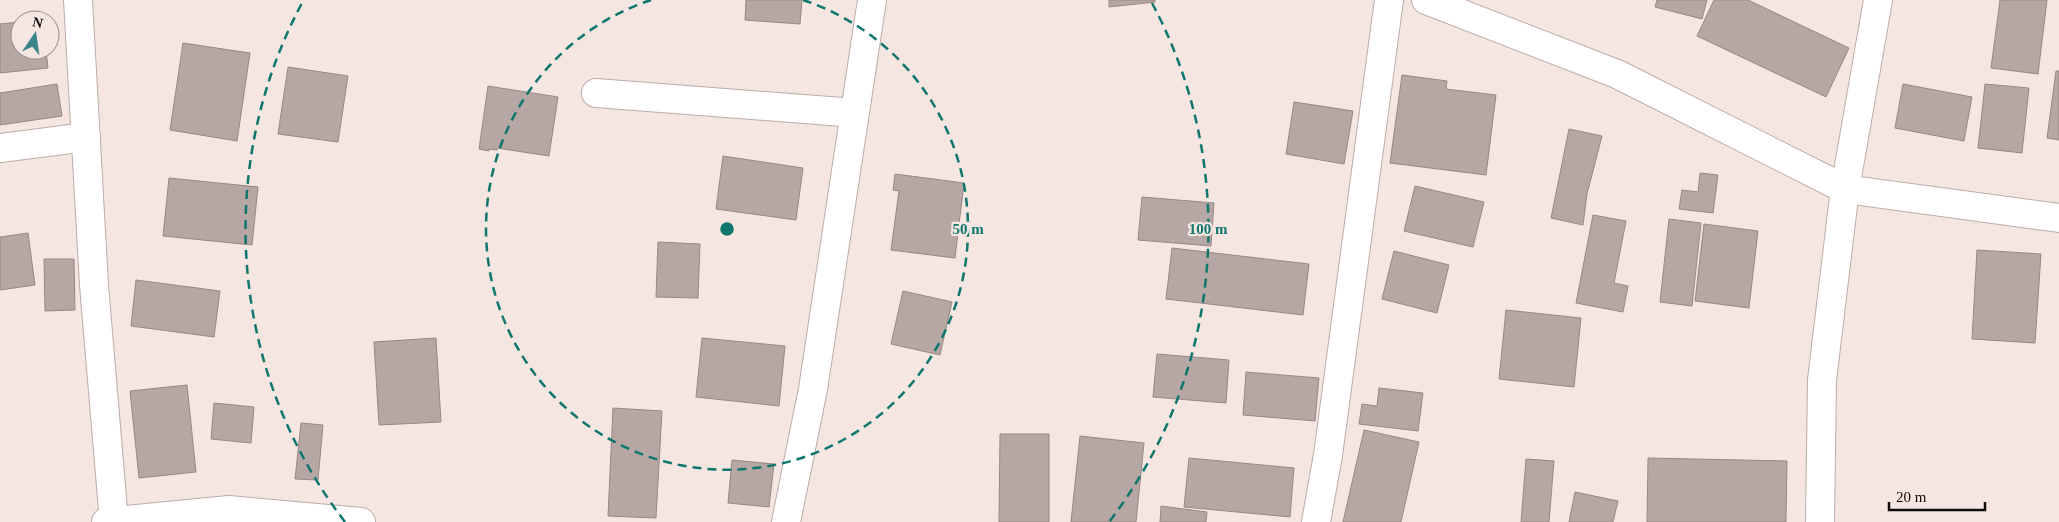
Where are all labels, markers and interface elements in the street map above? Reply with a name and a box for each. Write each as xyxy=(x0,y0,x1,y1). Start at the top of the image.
north arrow xyxy=(10,10,60,60)
text: N xyxy=(31,14,44,31)
centre of rings xyxy=(718,220,736,238)
text: 50 m xyxy=(952,221,984,237)
text: 100 m xyxy=(1189,221,1228,237)
scale bar xyxy=(1889,480,1985,512)
text: 20 m xyxy=(1896,489,1927,505)

